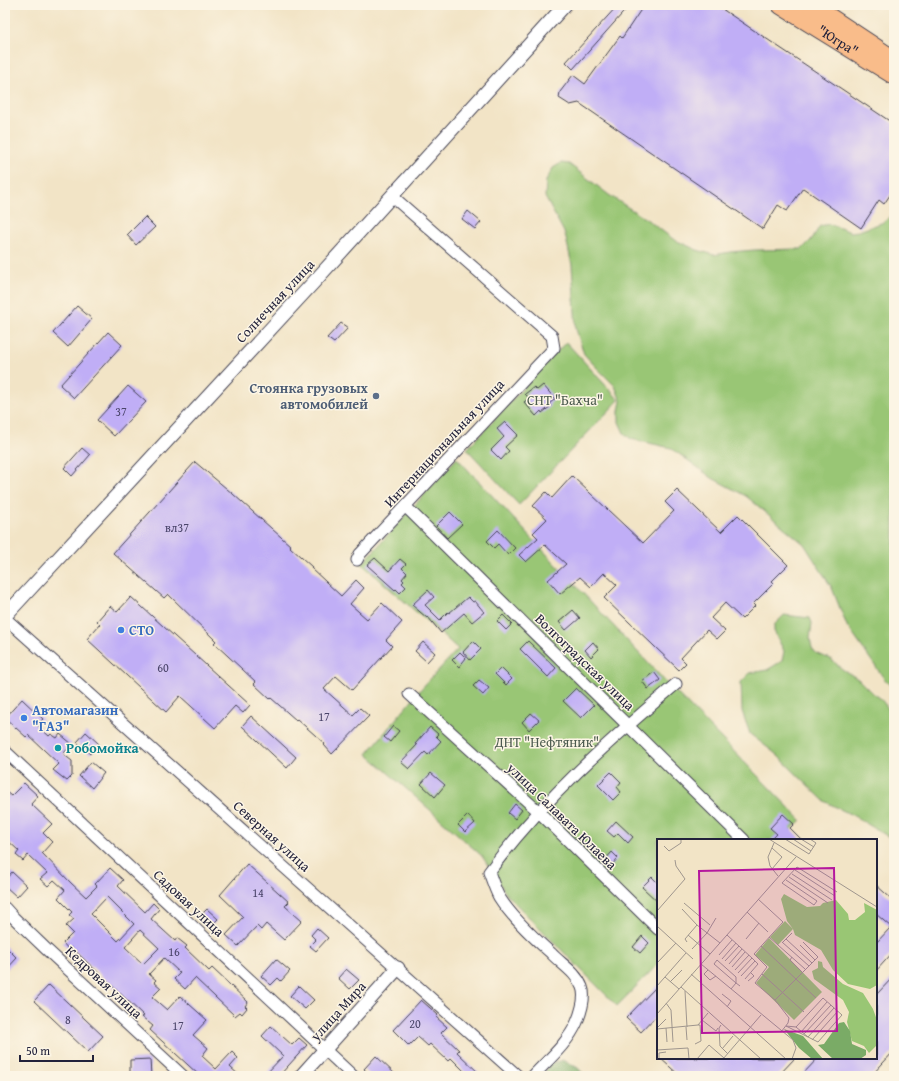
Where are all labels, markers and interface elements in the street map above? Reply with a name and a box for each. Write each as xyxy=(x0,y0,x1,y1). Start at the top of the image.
street label: "Югра" xyxy=(814,20,862,60)
street label: Солнечная улица xyxy=(231,255,319,347)
street label: Интернациональная улица xyxy=(379,374,509,511)
place label: Стоянка грузовых автомобилей xyxy=(249,378,369,414)
park label: СНТ "Бахча" xyxy=(527,390,603,410)
marker: Стоянка грузовых автомобилей xyxy=(371,391,381,401)
house number: 37 xyxy=(115,403,127,420)
house number: вл37 xyxy=(165,519,189,536)
street label: Волгоградская улица xyxy=(531,609,640,715)
place label: СТО xyxy=(129,620,154,640)
marker: СТО xyxy=(116,625,126,635)
house number: 60 xyxy=(157,659,169,676)
place label: Автомагазин "ГАЗ" xyxy=(32,700,119,736)
house number: 17 xyxy=(318,708,330,725)
marker: Автомагазин "ГАЗ" xyxy=(19,713,29,723)
park label: ДНТ "Нефтяник" xyxy=(494,732,599,752)
place label: Робомойка xyxy=(66,738,140,758)
marker: Робомойка xyxy=(53,743,63,753)
street label: улица Салавата Юлаева xyxy=(502,757,622,874)
street label: Северная улица xyxy=(229,796,315,876)
inset map xyxy=(657,839,877,1059)
street label: Садовая улица xyxy=(149,865,229,941)
house number: 14 xyxy=(252,884,264,901)
street label: Кедровая улица xyxy=(61,941,147,1023)
house number: 16 xyxy=(168,943,180,960)
street label: улица Мира xyxy=(305,976,371,1046)
house number: 8 xyxy=(65,1011,71,1028)
house number: 20 xyxy=(409,1015,421,1032)
house number: 17 xyxy=(172,1017,184,1034)
scale bar xyxy=(20,1037,93,1063)
text: 50 m xyxy=(26,1042,50,1059)

